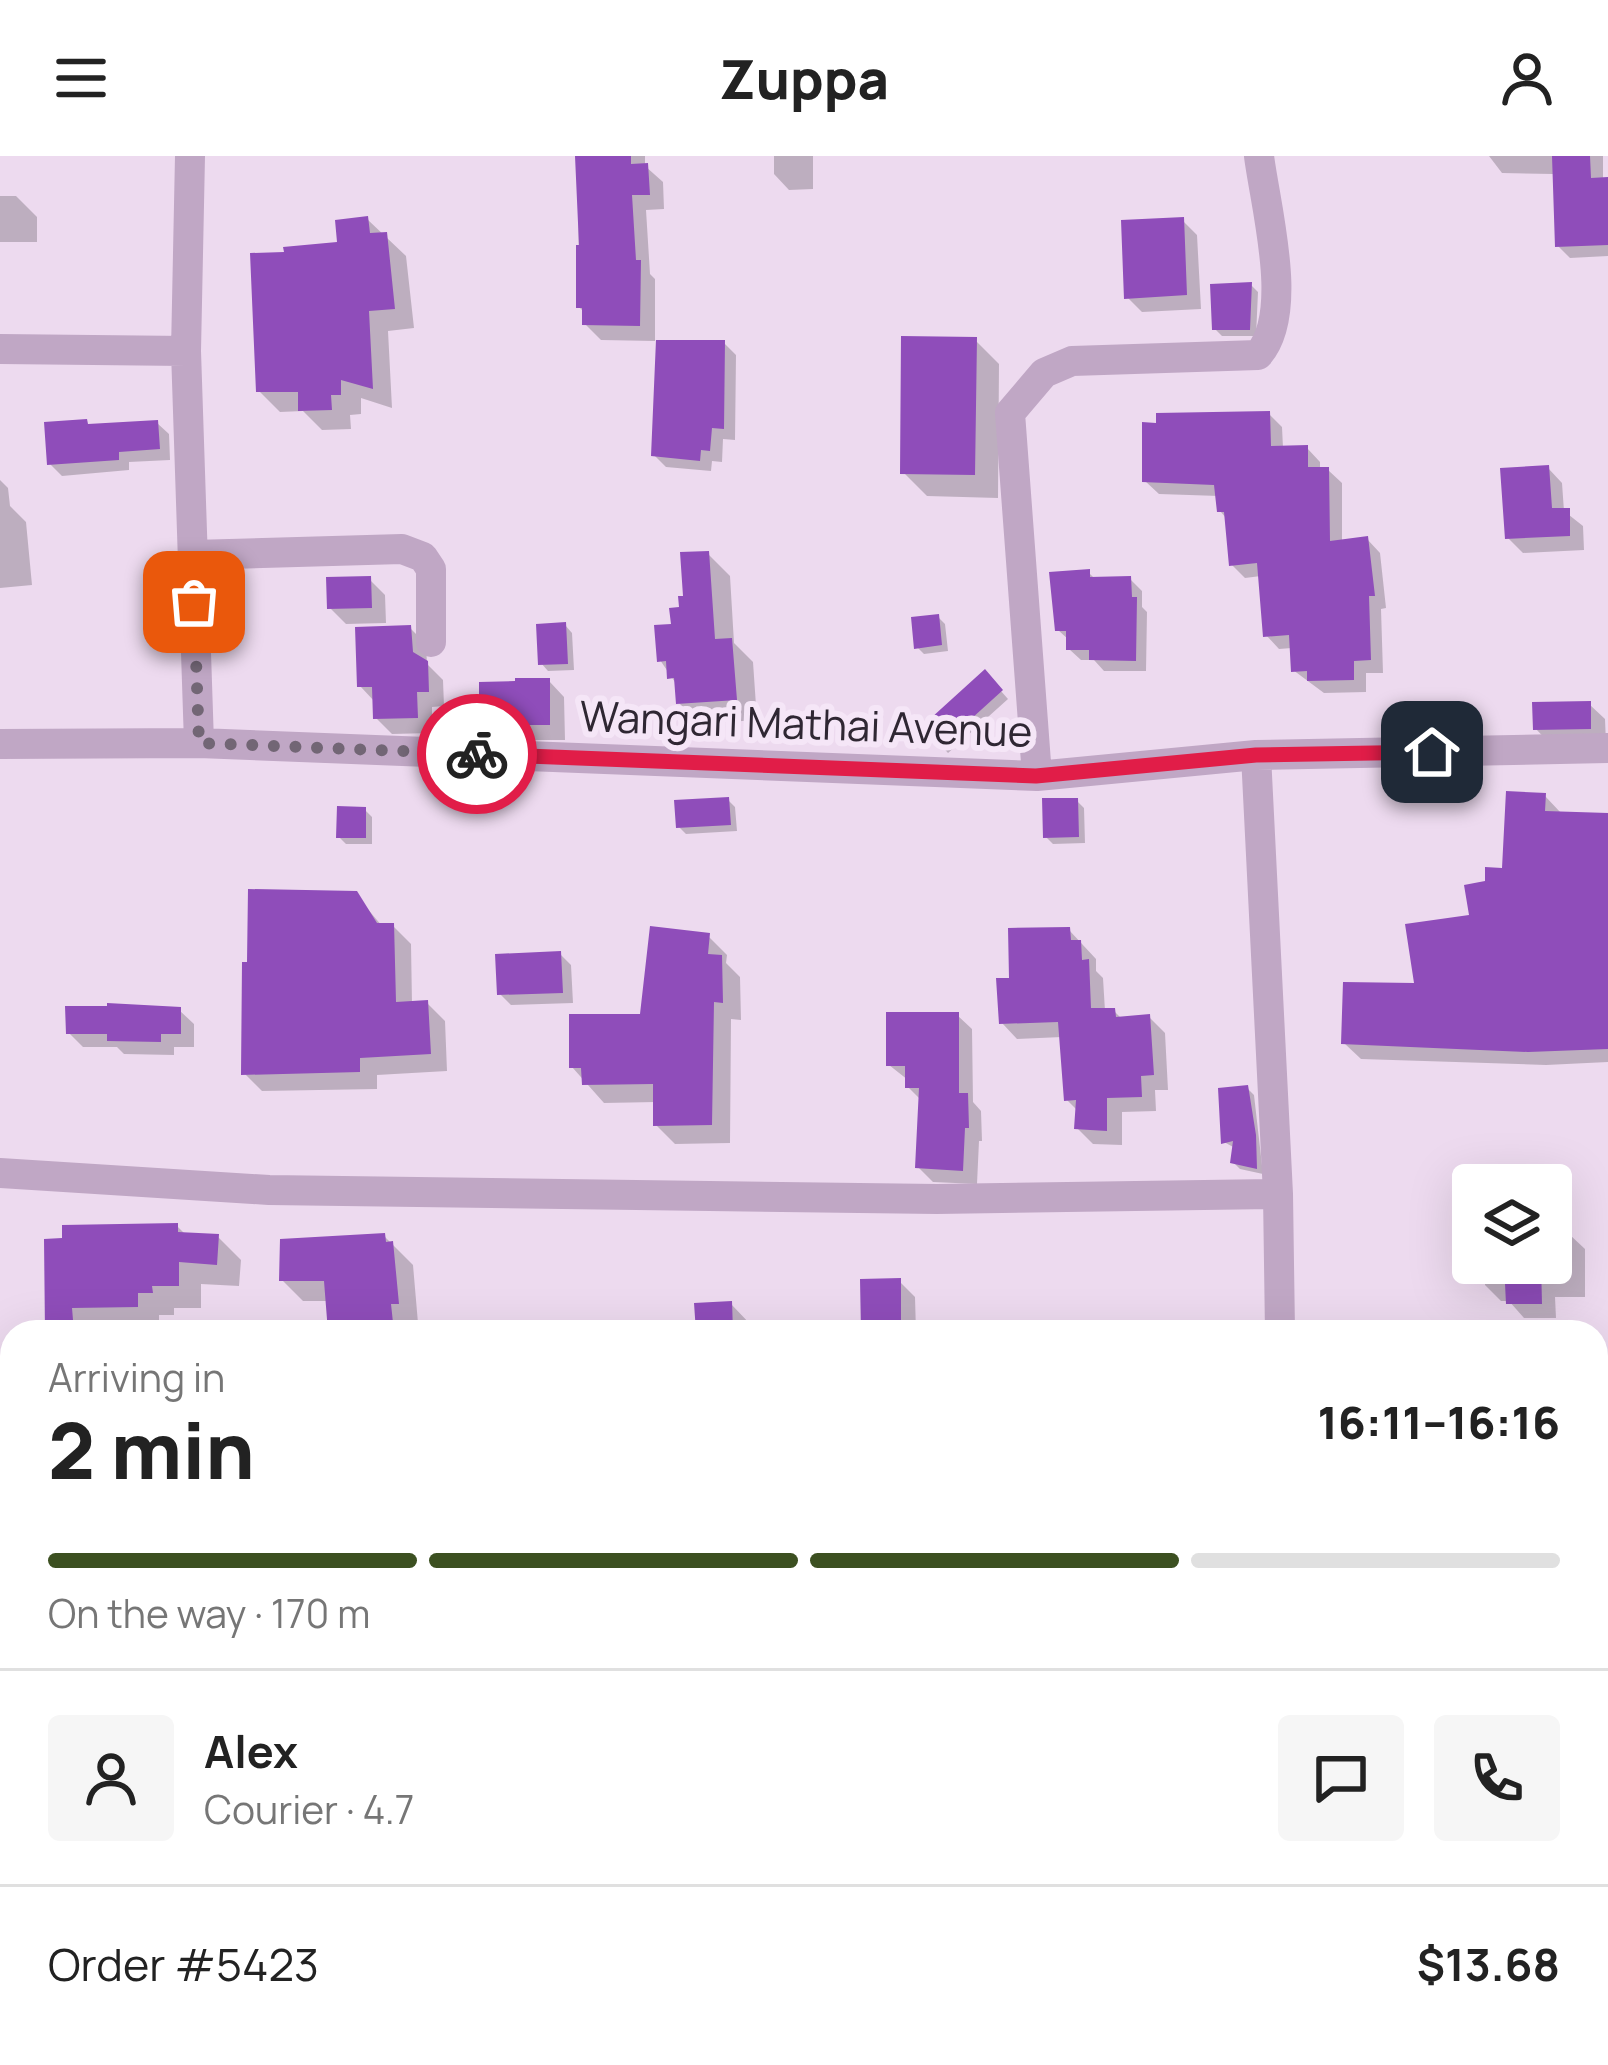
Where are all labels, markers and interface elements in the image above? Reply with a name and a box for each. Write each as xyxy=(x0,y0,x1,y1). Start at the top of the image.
text: Zuppa xyxy=(719,41,889,115)
icon: menu xyxy=(48,45,114,111)
icon: person xyxy=(1494,45,1560,111)
pin xyxy=(143,551,245,653)
icon: bag xyxy=(161,569,227,635)
street label: Wangari Mathai Avenue xyxy=(579,686,1033,760)
courier xyxy=(417,694,537,814)
pin xyxy=(1381,701,1483,803)
icon: home xyxy=(1399,719,1465,785)
icon: bike xyxy=(444,721,510,787)
map controls xyxy=(1452,1164,1572,1284)
button: layers xyxy=(1452,1164,1572,1284)
text: Arriving in xyxy=(48,1350,225,1404)
text: 16:11–16:16 xyxy=(1317,1391,1560,1453)
text: 2 min xyxy=(48,1396,255,1502)
text: On the way · 170 m xyxy=(48,1586,370,1640)
button: person xyxy=(48,1715,174,1841)
button: chat xyxy=(1278,1715,1404,1841)
button: phone xyxy=(1434,1715,1560,1841)
text: Alex xyxy=(204,1720,298,1782)
text: Courier · 4.7 xyxy=(204,1782,414,1836)
text: Order #5423 xyxy=(48,1933,319,1995)
text: $13.68 xyxy=(1417,1933,1560,1995)

